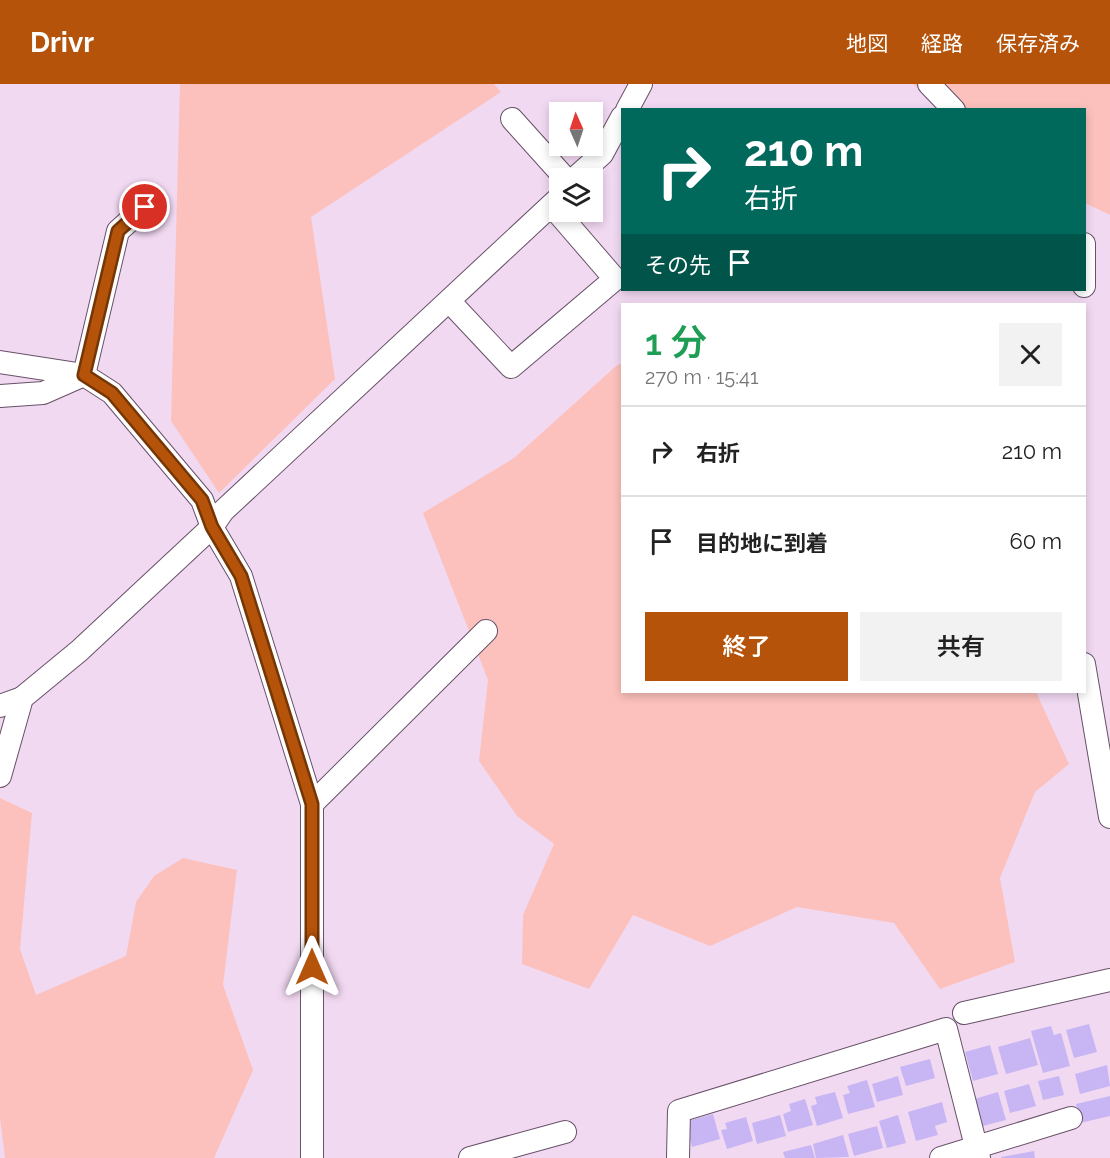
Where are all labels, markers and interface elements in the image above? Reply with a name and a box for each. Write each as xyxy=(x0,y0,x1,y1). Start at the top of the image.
text: Drivr xyxy=(30,26,94,59)
text: 地図 xyxy=(846,31,888,56)
text: 経路 xyxy=(921,31,963,56)
text: 保存済み xyxy=(996,31,1080,56)
north arrow xyxy=(549,102,603,156)
map controls xyxy=(549,102,603,222)
text: 210 m xyxy=(744,127,863,176)
icon: right xyxy=(645,132,723,210)
button: layers xyxy=(549,168,603,222)
pin xyxy=(119,181,170,232)
text: 右折 xyxy=(744,183,798,214)
icon: arrive xyxy=(128,190,161,223)
icon: arrive xyxy=(723,246,756,279)
text: その先 xyxy=(645,252,711,278)
text: 1 分 xyxy=(645,321,707,363)
button: close xyxy=(999,323,1062,386)
text: 270 m · 15:41 xyxy=(645,365,758,389)
icon: right xyxy=(645,435,678,468)
text: 210 m xyxy=(1002,438,1062,464)
text: 右折 xyxy=(696,440,740,466)
icon: arrive xyxy=(645,525,678,558)
text: 60 m xyxy=(1009,528,1062,554)
text: 目的地に到着 xyxy=(696,530,828,556)
button: 終了 xyxy=(645,612,848,681)
button: 共有 xyxy=(860,612,1062,681)
position arrow xyxy=(280,935,344,999)

